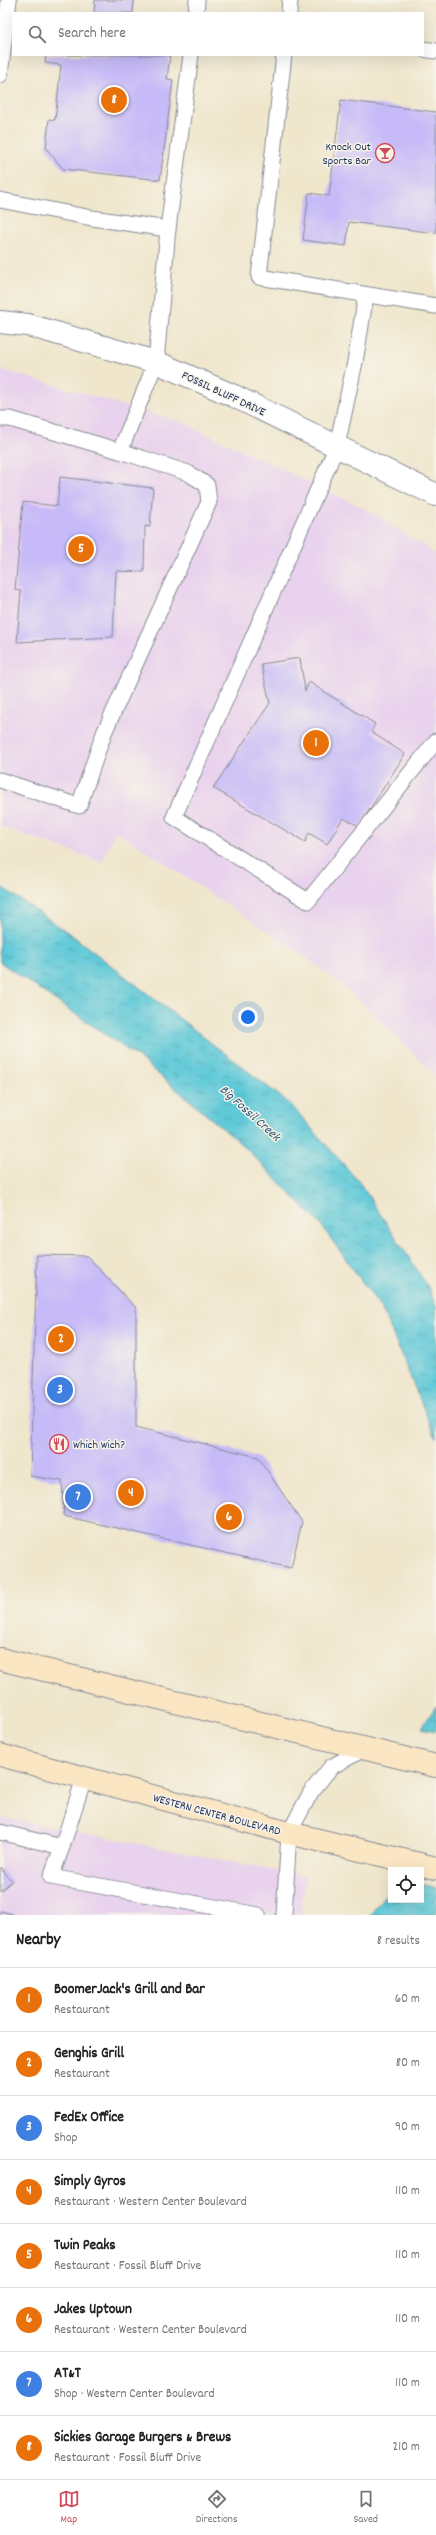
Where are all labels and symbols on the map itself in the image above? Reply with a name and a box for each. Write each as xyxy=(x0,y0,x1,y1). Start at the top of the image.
pin: 8 xyxy=(101,85,127,115)
place label: Knock Out Sports Bar xyxy=(322,139,372,170)
bar icon: Knock Out Sports Bar xyxy=(374,142,396,164)
street label: FOSSIL BLUFF DRIVE xyxy=(179,367,269,422)
pin: 5 xyxy=(68,534,94,564)
pin: 1 xyxy=(303,728,329,758)
your location xyxy=(238,1007,258,1027)
water label: Big Fossil Creek xyxy=(215,1081,285,1148)
pin: 2 xyxy=(48,1324,74,1354)
pin: 3 xyxy=(47,1375,73,1405)
restaurant icon: Which Wich? xyxy=(48,1433,70,1455)
place label: Which Wich? xyxy=(73,1437,125,1454)
pin: 4 xyxy=(118,1478,144,1508)
pin: 7 xyxy=(65,1482,91,1512)
pin: 6 xyxy=(216,1502,242,1532)
street label: WESTERN CENTER BOULEVARD xyxy=(151,1790,282,1841)

